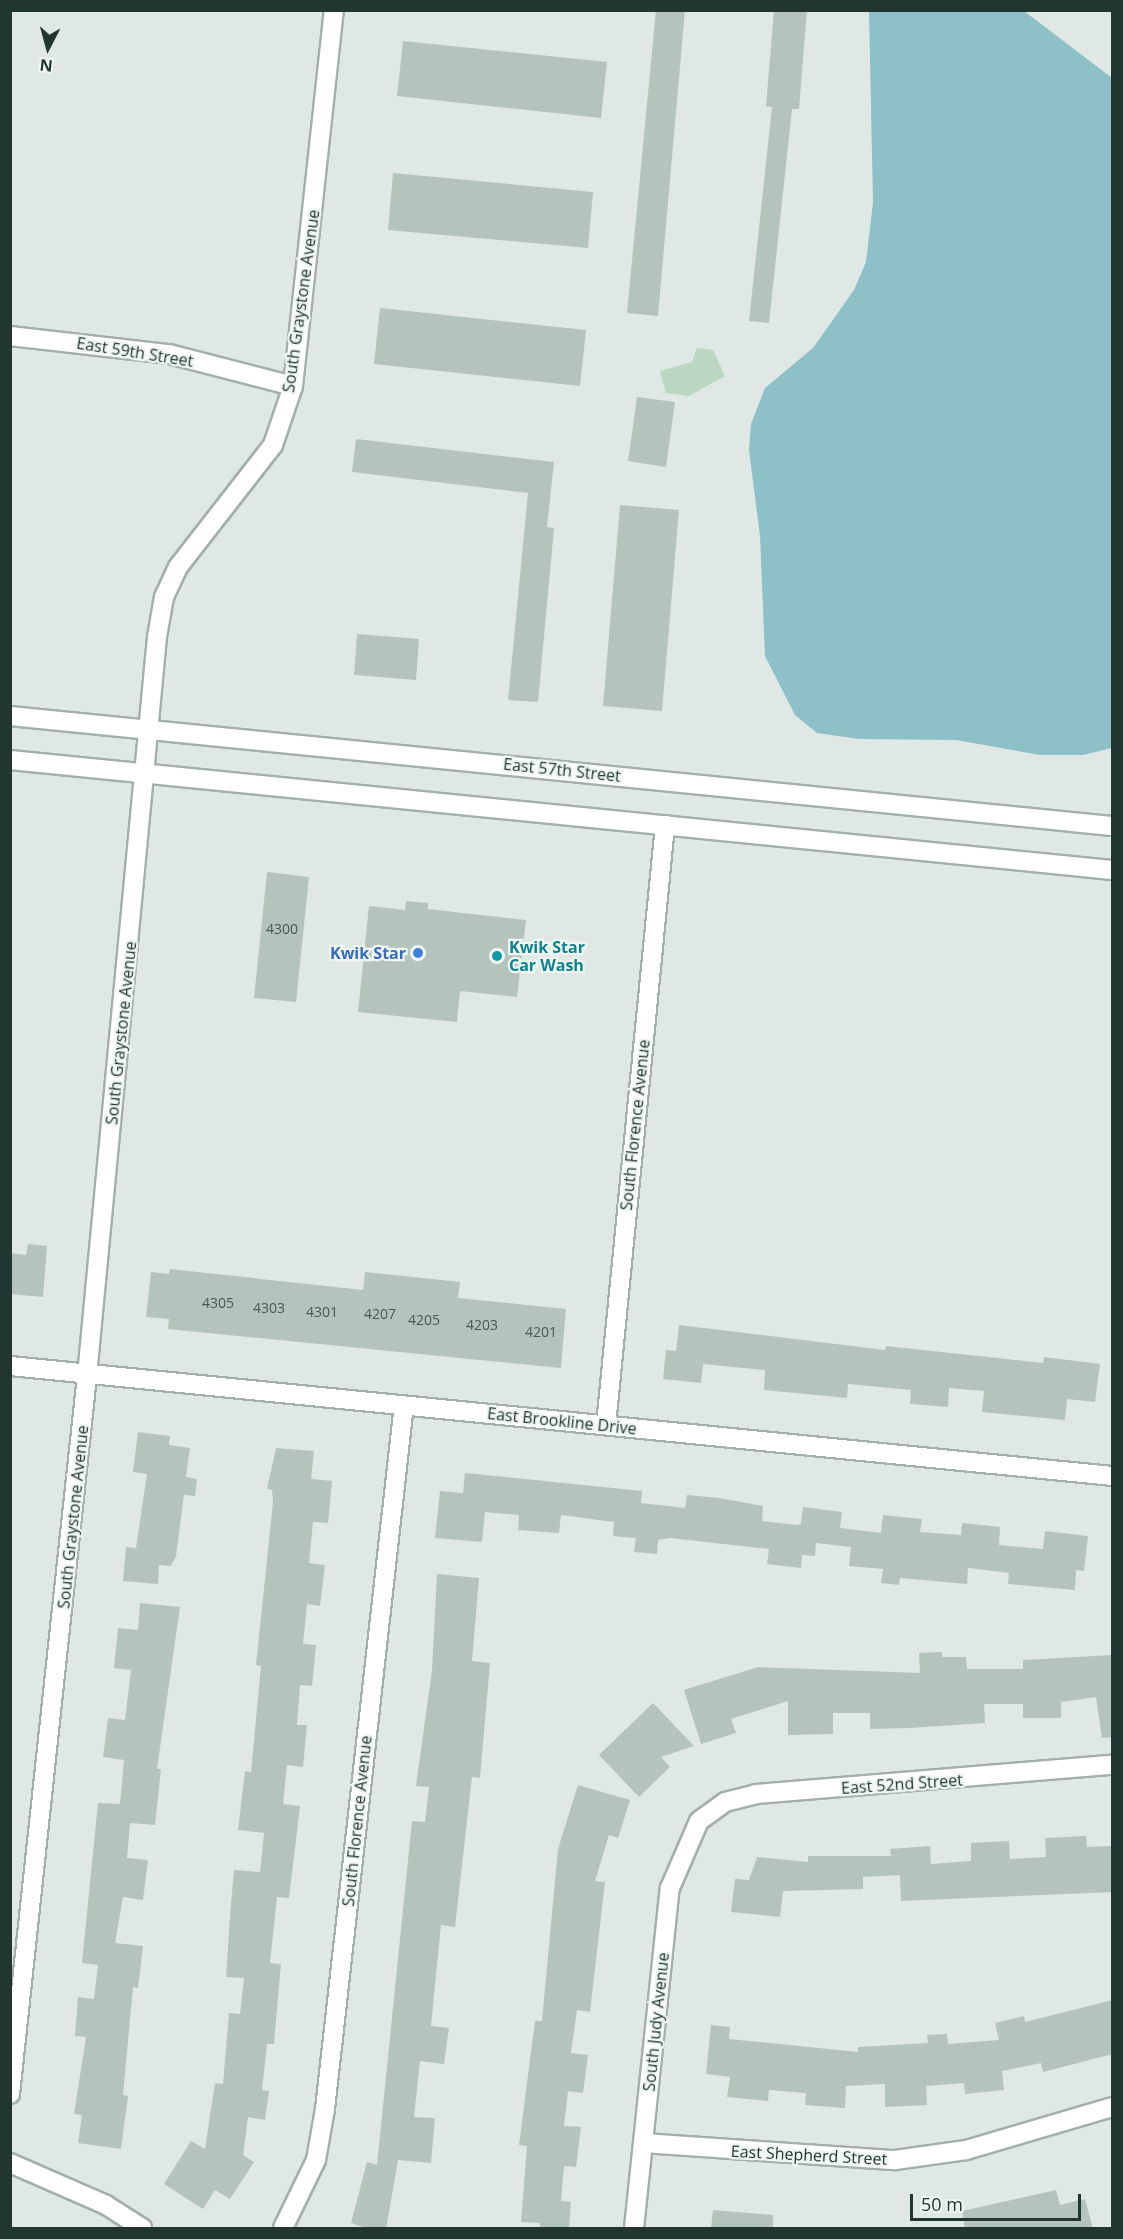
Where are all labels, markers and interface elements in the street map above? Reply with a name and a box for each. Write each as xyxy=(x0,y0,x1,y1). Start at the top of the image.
north arrow xyxy=(18,18,78,78)
text: N xyxy=(39,54,54,78)
street label: South Graystone Avenue xyxy=(279,208,323,394)
street label: East 59th Street xyxy=(75,333,195,371)
street label: East 57th Street xyxy=(502,754,622,786)
house number: 4300 xyxy=(266,921,298,937)
place label: Kwik Star Car Wash xyxy=(509,937,585,975)
street label: South Graystone Avenue xyxy=(102,940,140,1126)
place label: Kwik Star xyxy=(330,943,406,963)
marker: Kwik Star xyxy=(411,946,425,960)
marker: Kwik Star Car Wash xyxy=(490,949,504,963)
street label: South Florence Avenue xyxy=(616,1039,654,1211)
house number: 4305 xyxy=(202,1295,234,1311)
house number: 4303 xyxy=(253,1300,285,1316)
house number: 4301 xyxy=(306,1304,338,1320)
house number: 4207 xyxy=(364,1306,396,1322)
house number: 4205 xyxy=(408,1312,440,1328)
house number: 4203 xyxy=(466,1317,498,1333)
house number: 4201 xyxy=(525,1324,557,1340)
street label: East Brookline Drive xyxy=(486,1404,638,1438)
street label: South Graystone Avenue xyxy=(54,1424,92,1610)
street label: South Florence Avenue xyxy=(338,1735,376,1907)
street label: East 52nd Street xyxy=(840,1770,964,1798)
street label: South Judy Avenue xyxy=(639,1952,673,2092)
street label: East Shepherd Street xyxy=(730,2141,888,2169)
scale bar xyxy=(913,2182,1084,2220)
text: 50 m xyxy=(921,2192,963,2216)

